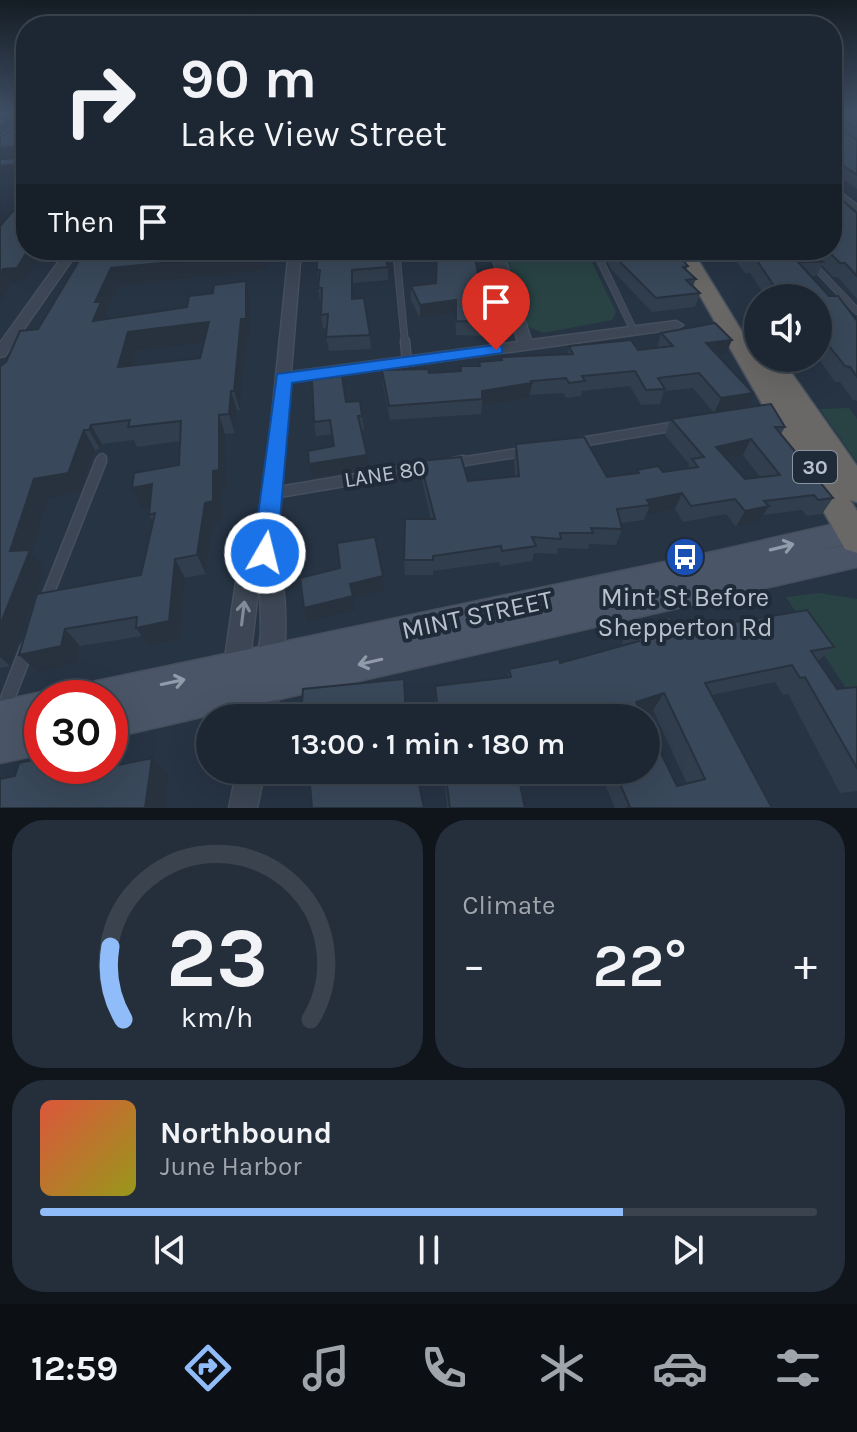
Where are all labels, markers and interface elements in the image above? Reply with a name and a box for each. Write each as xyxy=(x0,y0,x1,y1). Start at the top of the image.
text: 90 m xyxy=(180,46,317,111)
icon: right xyxy=(48,48,152,152)
text: Lake View Street xyxy=(180,113,447,155)
icon: arrive xyxy=(131,200,175,244)
text: Then xyxy=(48,204,115,240)
pin xyxy=(462,268,530,350)
icon: arrive xyxy=(474,280,518,324)
map controls xyxy=(744,284,832,372)
button: sound xyxy=(744,284,832,372)
road number: 30 xyxy=(793,451,837,483)
street label: LANE 80 xyxy=(342,455,428,493)
position arrow xyxy=(223,511,307,595)
bus stop icon: Mint St Before Shepperton Rd xyxy=(664,536,706,578)
one-way arrow xyxy=(769,538,795,553)
place label: Mint St Before Shepperton Rd xyxy=(597,582,773,643)
street label: MINT STREET xyxy=(399,584,555,646)
one-way arrow xyxy=(236,601,251,626)
one-way arrow xyxy=(358,655,383,670)
one-way arrow xyxy=(160,674,185,689)
speed limit sign: 30 xyxy=(24,680,128,784)
text: 13:00 · 1 min · 180 m xyxy=(291,726,565,762)
text: Climate xyxy=(463,890,555,921)
text: 23 xyxy=(166,910,268,1007)
text: 22° xyxy=(593,931,687,1001)
text: − xyxy=(463,940,486,991)
text: + xyxy=(794,940,817,991)
text: km/h xyxy=(181,1001,253,1034)
text: Northbound xyxy=(160,1115,332,1151)
text: June Harbor xyxy=(160,1151,302,1182)
icon: previous xyxy=(148,1228,192,1272)
icon: pause xyxy=(407,1228,451,1272)
icon: next xyxy=(666,1228,710,1272)
icon: directions xyxy=(180,1340,236,1396)
icon: music xyxy=(298,1340,354,1396)
icon: phone xyxy=(416,1340,472,1396)
icon: climate xyxy=(534,1340,590,1396)
icon: car xyxy=(652,1340,708,1396)
icon: filters xyxy=(770,1340,826,1396)
text: 12:59 xyxy=(31,1347,118,1389)

